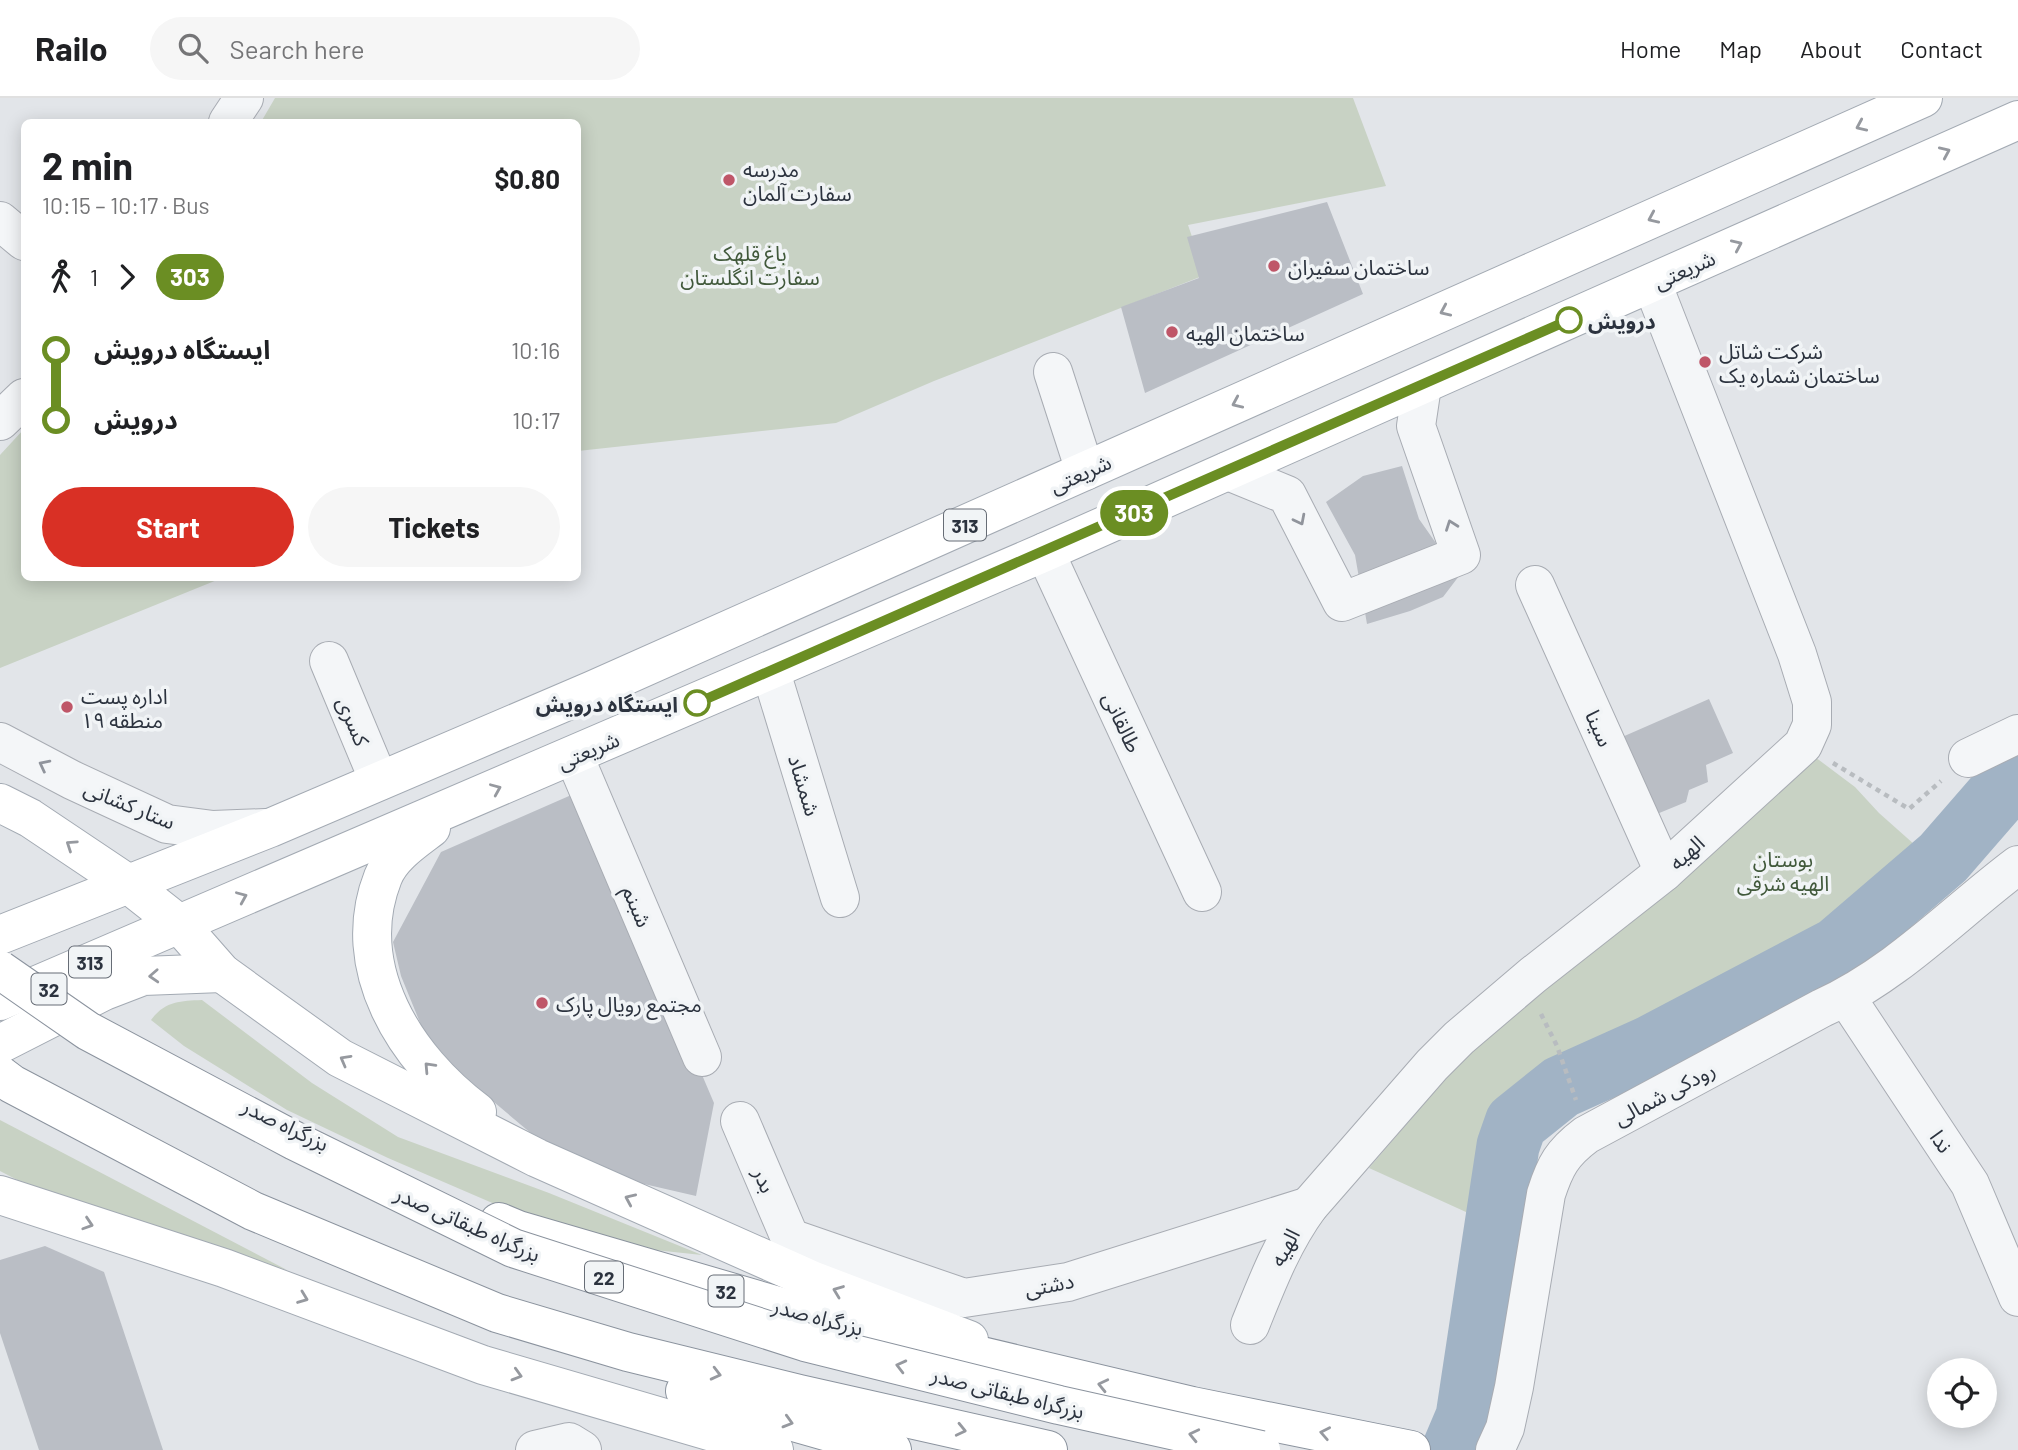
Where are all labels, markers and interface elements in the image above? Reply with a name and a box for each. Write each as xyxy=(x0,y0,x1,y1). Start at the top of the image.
search box xyxy=(150,17,640,80)
text: Railo xyxy=(35,28,108,68)
icon: search xyxy=(174,29,212,67)
text: Search here xyxy=(230,33,365,64)
text: Home xyxy=(1620,34,1681,63)
text: Map xyxy=(1719,34,1762,63)
text: About xyxy=(1800,34,1862,63)
text: Contact xyxy=(1900,34,1983,63)
one-way arrow xyxy=(1855,118,1868,132)
text: 2 min xyxy=(42,142,133,188)
one-way arrow xyxy=(1937,146,1950,160)
place label: مدرسه سفارت آلمان xyxy=(743,156,852,206)
text: $0.80 xyxy=(494,163,560,194)
marker: مدرسه سفارت آلمان xyxy=(721,172,737,188)
text: 10:15 – 10:17 · Bus xyxy=(42,191,210,219)
one-way arrow xyxy=(1648,210,1660,224)
one-way arrow xyxy=(1730,239,1742,253)
park label: باغ قلهک سفارت انگلستان xyxy=(680,240,820,290)
street label: شریعتی xyxy=(1649,244,1719,294)
place label: ساختمان سفیران xyxy=(1288,254,1429,280)
icon: walk xyxy=(42,258,80,296)
icon: forward xyxy=(108,258,146,296)
marker: ساختمان سفیران xyxy=(1266,258,1282,274)
text: 303 xyxy=(170,262,210,291)
text: 1 xyxy=(90,263,98,291)
one-way arrow xyxy=(1440,303,1452,317)
marker: درویش xyxy=(1556,307,1582,333)
place label: درویش xyxy=(1588,308,1656,334)
place label: ساختمان الهیه xyxy=(1186,320,1305,346)
marker: ساختمان الهیه xyxy=(1164,324,1180,340)
text: ایستگاه درویش xyxy=(94,333,270,364)
text: 10:16 xyxy=(511,336,560,364)
place label: شرکت شاتل ساختمان شماره یک xyxy=(1719,338,1880,388)
marker: شرکت شاتل ساختمان شماره یک xyxy=(1697,354,1713,370)
one-way arrow xyxy=(1232,395,1244,409)
text: درویش xyxy=(94,403,178,434)
text: 10:17 xyxy=(512,406,560,434)
street label: شریعتی xyxy=(1045,448,1115,498)
button: Start xyxy=(42,487,294,567)
button: Tickets xyxy=(308,487,560,567)
line badge: 303 xyxy=(1094,490,1174,536)
text: 303 xyxy=(1114,498,1154,527)
road number: 313 xyxy=(944,510,986,540)
one-way arrow xyxy=(1292,513,1306,525)
one-way arrow xyxy=(1445,519,1459,531)
place label: اداره پست منطقه ۱۹ xyxy=(81,683,168,732)
street label: طالقانی xyxy=(1097,688,1148,756)
marker: ایستگاه درویش xyxy=(684,690,710,716)
place label: ایستگاه درویش xyxy=(536,691,678,717)
street label: کسری xyxy=(332,693,376,750)
marker: اداره پست منطقه ۱۹ xyxy=(59,699,75,715)
street label: سینا xyxy=(1581,706,1619,750)
street label: شریعتی xyxy=(553,726,623,775)
street label: شمشاد xyxy=(784,751,826,819)
one-way arrow xyxy=(39,760,51,773)
street label: ستار کشانی xyxy=(80,774,179,835)
one-way arrow xyxy=(489,783,502,797)
street label: الهیه xyxy=(1663,830,1710,875)
one-way arrow xyxy=(65,840,78,853)
park label: بوستان الهیه شرقی xyxy=(1737,846,1829,896)
street label: شبنم xyxy=(614,881,658,932)
one-way arrow xyxy=(235,891,247,905)
road number: 313 xyxy=(69,946,111,978)
one-way arrow xyxy=(148,968,159,983)
road number: 32 xyxy=(32,974,66,1004)
place label: مجتمع رویال پارک xyxy=(556,991,702,1020)
marker: مجتمع رویال پارک xyxy=(534,995,550,1011)
one-way arrow xyxy=(340,1055,353,1068)
street label: رودکی شمالی xyxy=(1609,1056,1719,1131)
one-way arrow xyxy=(425,1062,437,1075)
street label: بزرگراه صدر xyxy=(237,1092,333,1156)
street label: ندا xyxy=(1926,1125,1958,1157)
street label: بدر xyxy=(747,1163,781,1197)
street label: بزرگراه طبقاتی صدر xyxy=(390,1179,545,1267)
one-way arrow xyxy=(625,1193,637,1207)
one-way arrow xyxy=(82,1216,94,1230)
street label: الهیه xyxy=(1264,1224,1305,1271)
road number: 22 xyxy=(585,1261,623,1292)
street label: دشتی xyxy=(1022,1267,1076,1302)
road number: 32 xyxy=(708,1275,744,1306)
one-way arrow xyxy=(833,1285,845,1299)
one-way arrow xyxy=(297,1289,309,1303)
street label: بزرگراه صدر xyxy=(769,1292,866,1341)
map controls xyxy=(1927,1358,1997,1428)
button: locate xyxy=(1927,1358,1997,1428)
one-way arrow xyxy=(895,1360,907,1374)
street label: بزرگراه طبقاتی صدر xyxy=(928,1361,1087,1424)
one-way arrow xyxy=(710,1366,722,1380)
one-way arrow xyxy=(511,1367,523,1382)
one-way arrow xyxy=(1097,1379,1109,1394)
one-way arrow xyxy=(781,1413,793,1428)
one-way arrow xyxy=(955,1422,967,1437)
one-way arrow xyxy=(1319,1426,1331,1441)
one-way arrow xyxy=(1188,1429,1200,1444)

